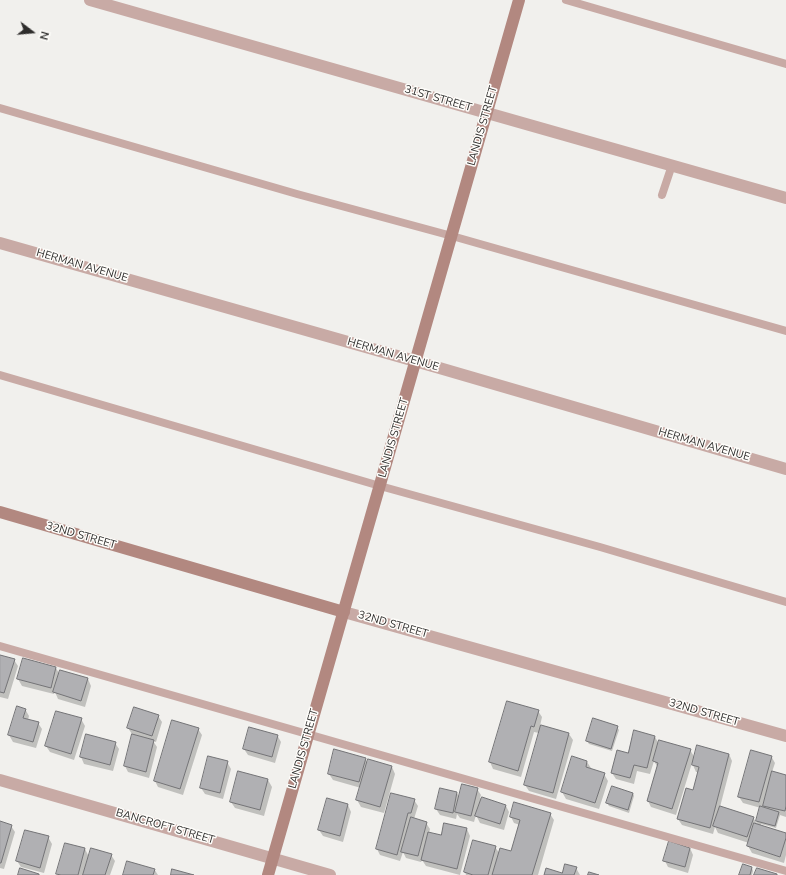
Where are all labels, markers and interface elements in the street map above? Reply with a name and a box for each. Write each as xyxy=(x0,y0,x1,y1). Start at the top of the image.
north arrow xyxy=(12,12,52,52)
text: N xyxy=(36,29,52,41)
street label: 31ST STREET xyxy=(403,83,473,115)
street label: LANDIS STREET xyxy=(465,85,501,167)
street label: HERMAN AVENUE xyxy=(35,247,129,285)
street label: HERMAN AVENUE xyxy=(346,336,440,374)
street label: LANDIS STREET xyxy=(376,397,412,479)
street label: HERMAN AVENUE xyxy=(657,426,751,464)
street label: 32ND STREET xyxy=(44,520,118,552)
street label: 32ND STREET xyxy=(356,609,430,641)
street label: 32ND STREET xyxy=(667,697,741,729)
street label: LANDIS STREET xyxy=(286,708,322,790)
street label: BANCROFT STREET xyxy=(114,807,216,847)

